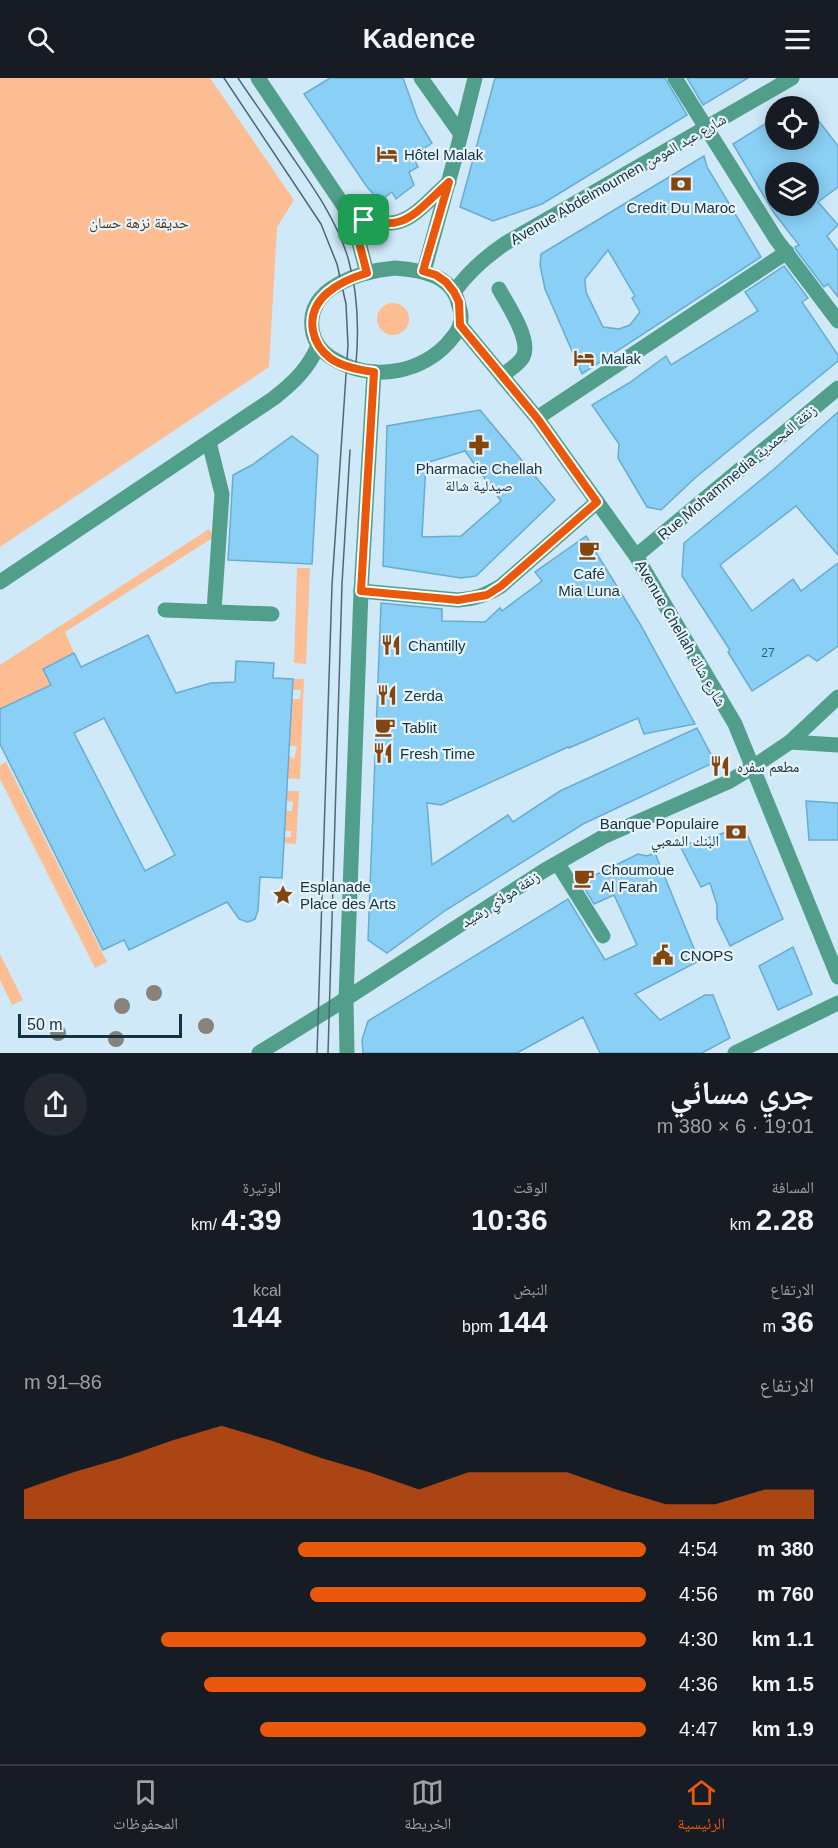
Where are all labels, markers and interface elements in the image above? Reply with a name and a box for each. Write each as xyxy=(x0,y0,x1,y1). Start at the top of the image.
icon: search xyxy=(24,23,57,56)
icon: menu xyxy=(781,23,814,56)
text: Kadence xyxy=(363,24,475,54)
map controls xyxy=(765,96,819,216)
button: locate xyxy=(765,96,819,150)
street label: Avenue Abdelmoumen شارع عبد المومن xyxy=(507,110,730,250)
hotel icon: Hôtel Malak xyxy=(375,142,399,166)
place label: Hôtel Malak xyxy=(404,146,484,163)
button: layers xyxy=(765,162,819,216)
bank icon: Credit Du Maroc xyxy=(669,172,693,196)
pin xyxy=(338,194,389,245)
place label: Credit Du Maroc xyxy=(626,199,736,216)
icon: arrive xyxy=(347,203,380,236)
park label: حديقة نزهة حسان xyxy=(89,214,189,233)
hotel icon: Malak xyxy=(572,346,596,370)
place label: Malak xyxy=(601,350,642,367)
street label: Rue Mohammedia زنقة المحمدية xyxy=(654,401,820,544)
pharmacy icon: Pharmacie Chellah صيدلية شالة xyxy=(467,433,491,457)
place label: Pharmacie Chellah صيدلية شالة xyxy=(416,460,542,494)
cafe icon: Café Mia Luna xyxy=(577,538,601,562)
street label: Avenue Chellah شارع شالة xyxy=(630,557,730,710)
place label: Café Mia Luna xyxy=(558,565,621,599)
restaurant icon: Chantilly xyxy=(379,633,403,657)
place label: Chantilly xyxy=(408,637,466,654)
house number: 27 xyxy=(761,646,775,660)
restaurant icon: Zerda xyxy=(375,683,399,707)
place label: Zerda xyxy=(404,687,444,704)
cafe icon: Tablit xyxy=(373,715,397,739)
place label: Tablit xyxy=(402,719,438,736)
restaurant icon: Fresh Time xyxy=(371,741,395,765)
place label: Fresh Time xyxy=(400,745,475,762)
restaurant icon: مطعم سفره xyxy=(708,754,732,778)
place label: مطعم سفره xyxy=(737,758,800,777)
place label: Banque Populaire البنك الشعبي xyxy=(600,815,719,852)
bank icon: Banque Populaire البنك الشعبي xyxy=(724,820,748,844)
place label: Choumoue Al Farah xyxy=(601,861,674,895)
cafe icon: Choumoue Al Farah xyxy=(572,866,596,890)
street label: زنقة مولاي رشيد xyxy=(458,867,545,934)
place label: Esplanade Place des Arts xyxy=(300,878,396,912)
place icon: Esplanade Place des Arts xyxy=(271,883,295,907)
public building icon: CNOPS xyxy=(651,943,675,967)
place label: CNOPS xyxy=(680,947,733,964)
scale bar xyxy=(18,1011,182,1038)
text: 50 m xyxy=(27,1016,63,1033)
button: share xyxy=(24,1073,87,1136)
text: جري مسائي xyxy=(669,1074,814,1111)
text: 19:01 · 6 × 380 m xyxy=(657,1115,814,1137)
text: الوتيرة xyxy=(242,1179,281,1196)
text: الوقت xyxy=(513,1179,548,1196)
text: المسافة xyxy=(772,1179,814,1196)
text: 4:39 xyxy=(221,1203,281,1236)
text: 10:36 xyxy=(471,1203,548,1236)
text: 2.28 xyxy=(756,1203,814,1236)
text: /km xyxy=(191,1216,221,1233)
text: km xyxy=(730,1216,756,1233)
text: النبض xyxy=(514,1281,548,1298)
text: الارتفاع xyxy=(770,1281,814,1298)
text: kcal xyxy=(253,1282,281,1299)
text: 144 xyxy=(231,1300,281,1333)
text: 144 xyxy=(498,1305,548,1338)
text: 36 xyxy=(781,1305,814,1338)
text: bpm xyxy=(462,1318,498,1335)
text: m xyxy=(763,1318,781,1335)
text: 86–91 m xyxy=(24,1371,102,1393)
text: الارتفاع xyxy=(759,1374,814,1396)
text: 4:54 xyxy=(679,1538,718,1560)
text: 380 m xyxy=(757,1538,814,1560)
text: 4:56 xyxy=(679,1583,718,1605)
text: 760 m xyxy=(757,1583,814,1605)
text: 4:30 xyxy=(679,1628,718,1650)
text: 1.1 km xyxy=(752,1628,814,1650)
text: 4:36 xyxy=(679,1673,718,1695)
text: 1.5 km xyxy=(752,1673,814,1695)
text: 4:47 xyxy=(679,1718,718,1740)
text: 1.9 km xyxy=(752,1718,814,1740)
tab: المحفوظات xyxy=(113,1776,178,1839)
tab: الخريطة xyxy=(404,1776,451,1839)
tab: الرئيسية xyxy=(678,1776,725,1839)

